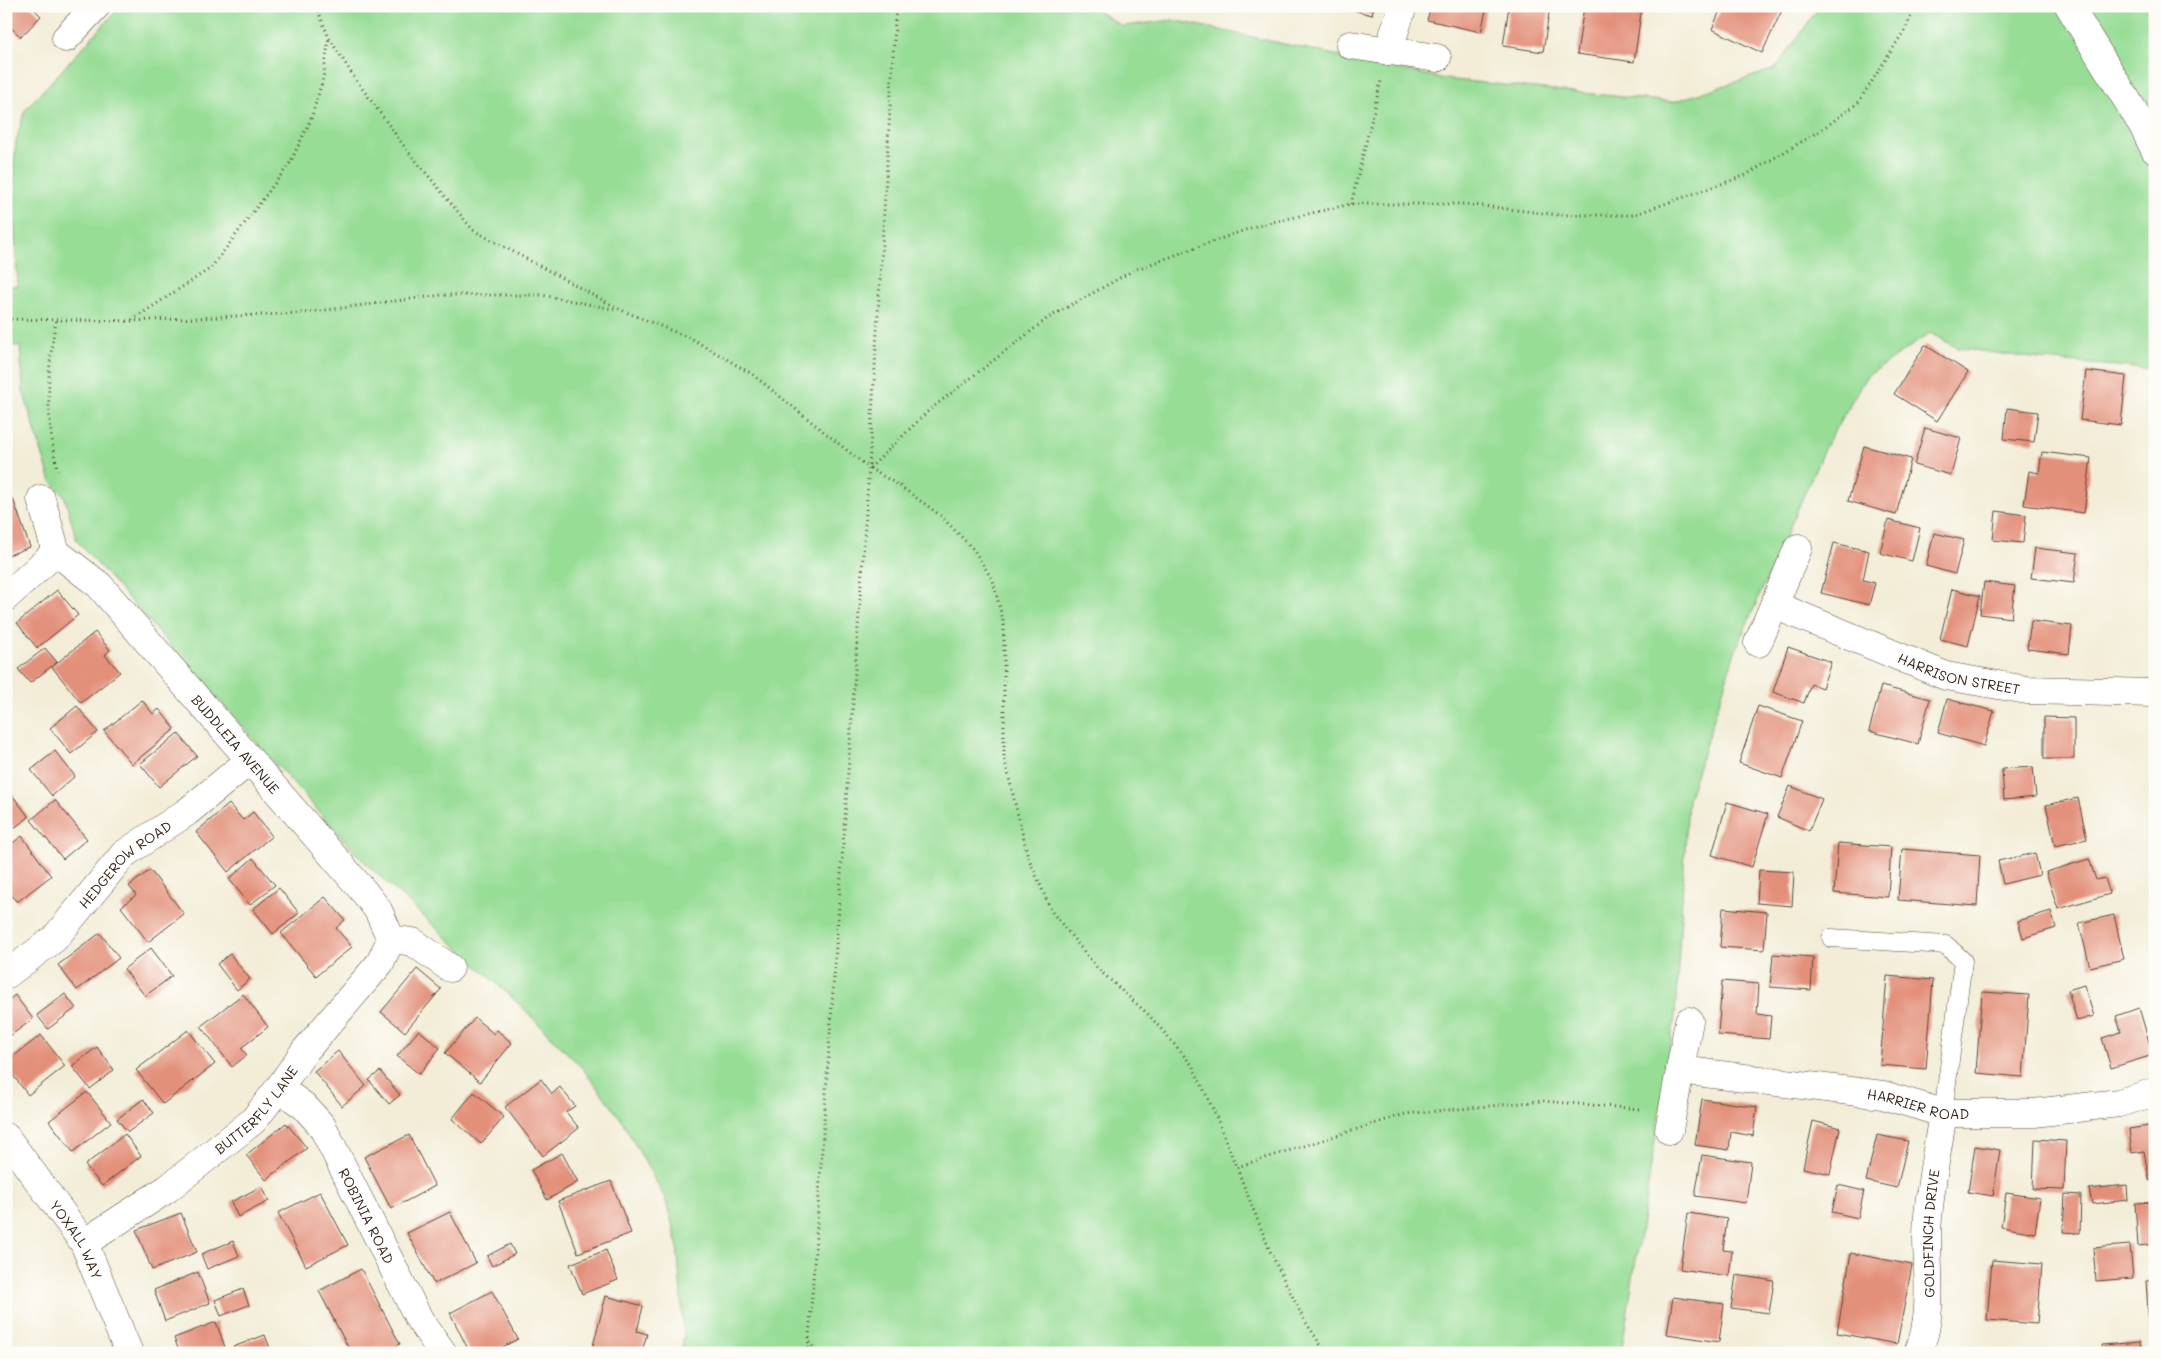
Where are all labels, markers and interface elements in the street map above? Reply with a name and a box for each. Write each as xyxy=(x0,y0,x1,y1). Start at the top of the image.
street label: HARRISON STREET xyxy=(1895,648,2022,698)
street label: BUDDLEIA AVENUE xyxy=(188,690,284,797)
street label: HEDGEROW ROAD xyxy=(74,816,175,912)
street label: BUTTERFLY LANE xyxy=(210,1061,302,1158)
street label: HARRIER ROAD xyxy=(1866,1084,1969,1123)
street label: ROBINIA ROAD xyxy=(335,1164,399,1267)
street label: GOLDFINCH DRIVE xyxy=(1917,1168,1943,1298)
street label: YOXALL WAY xyxy=(46,1196,107,1282)

